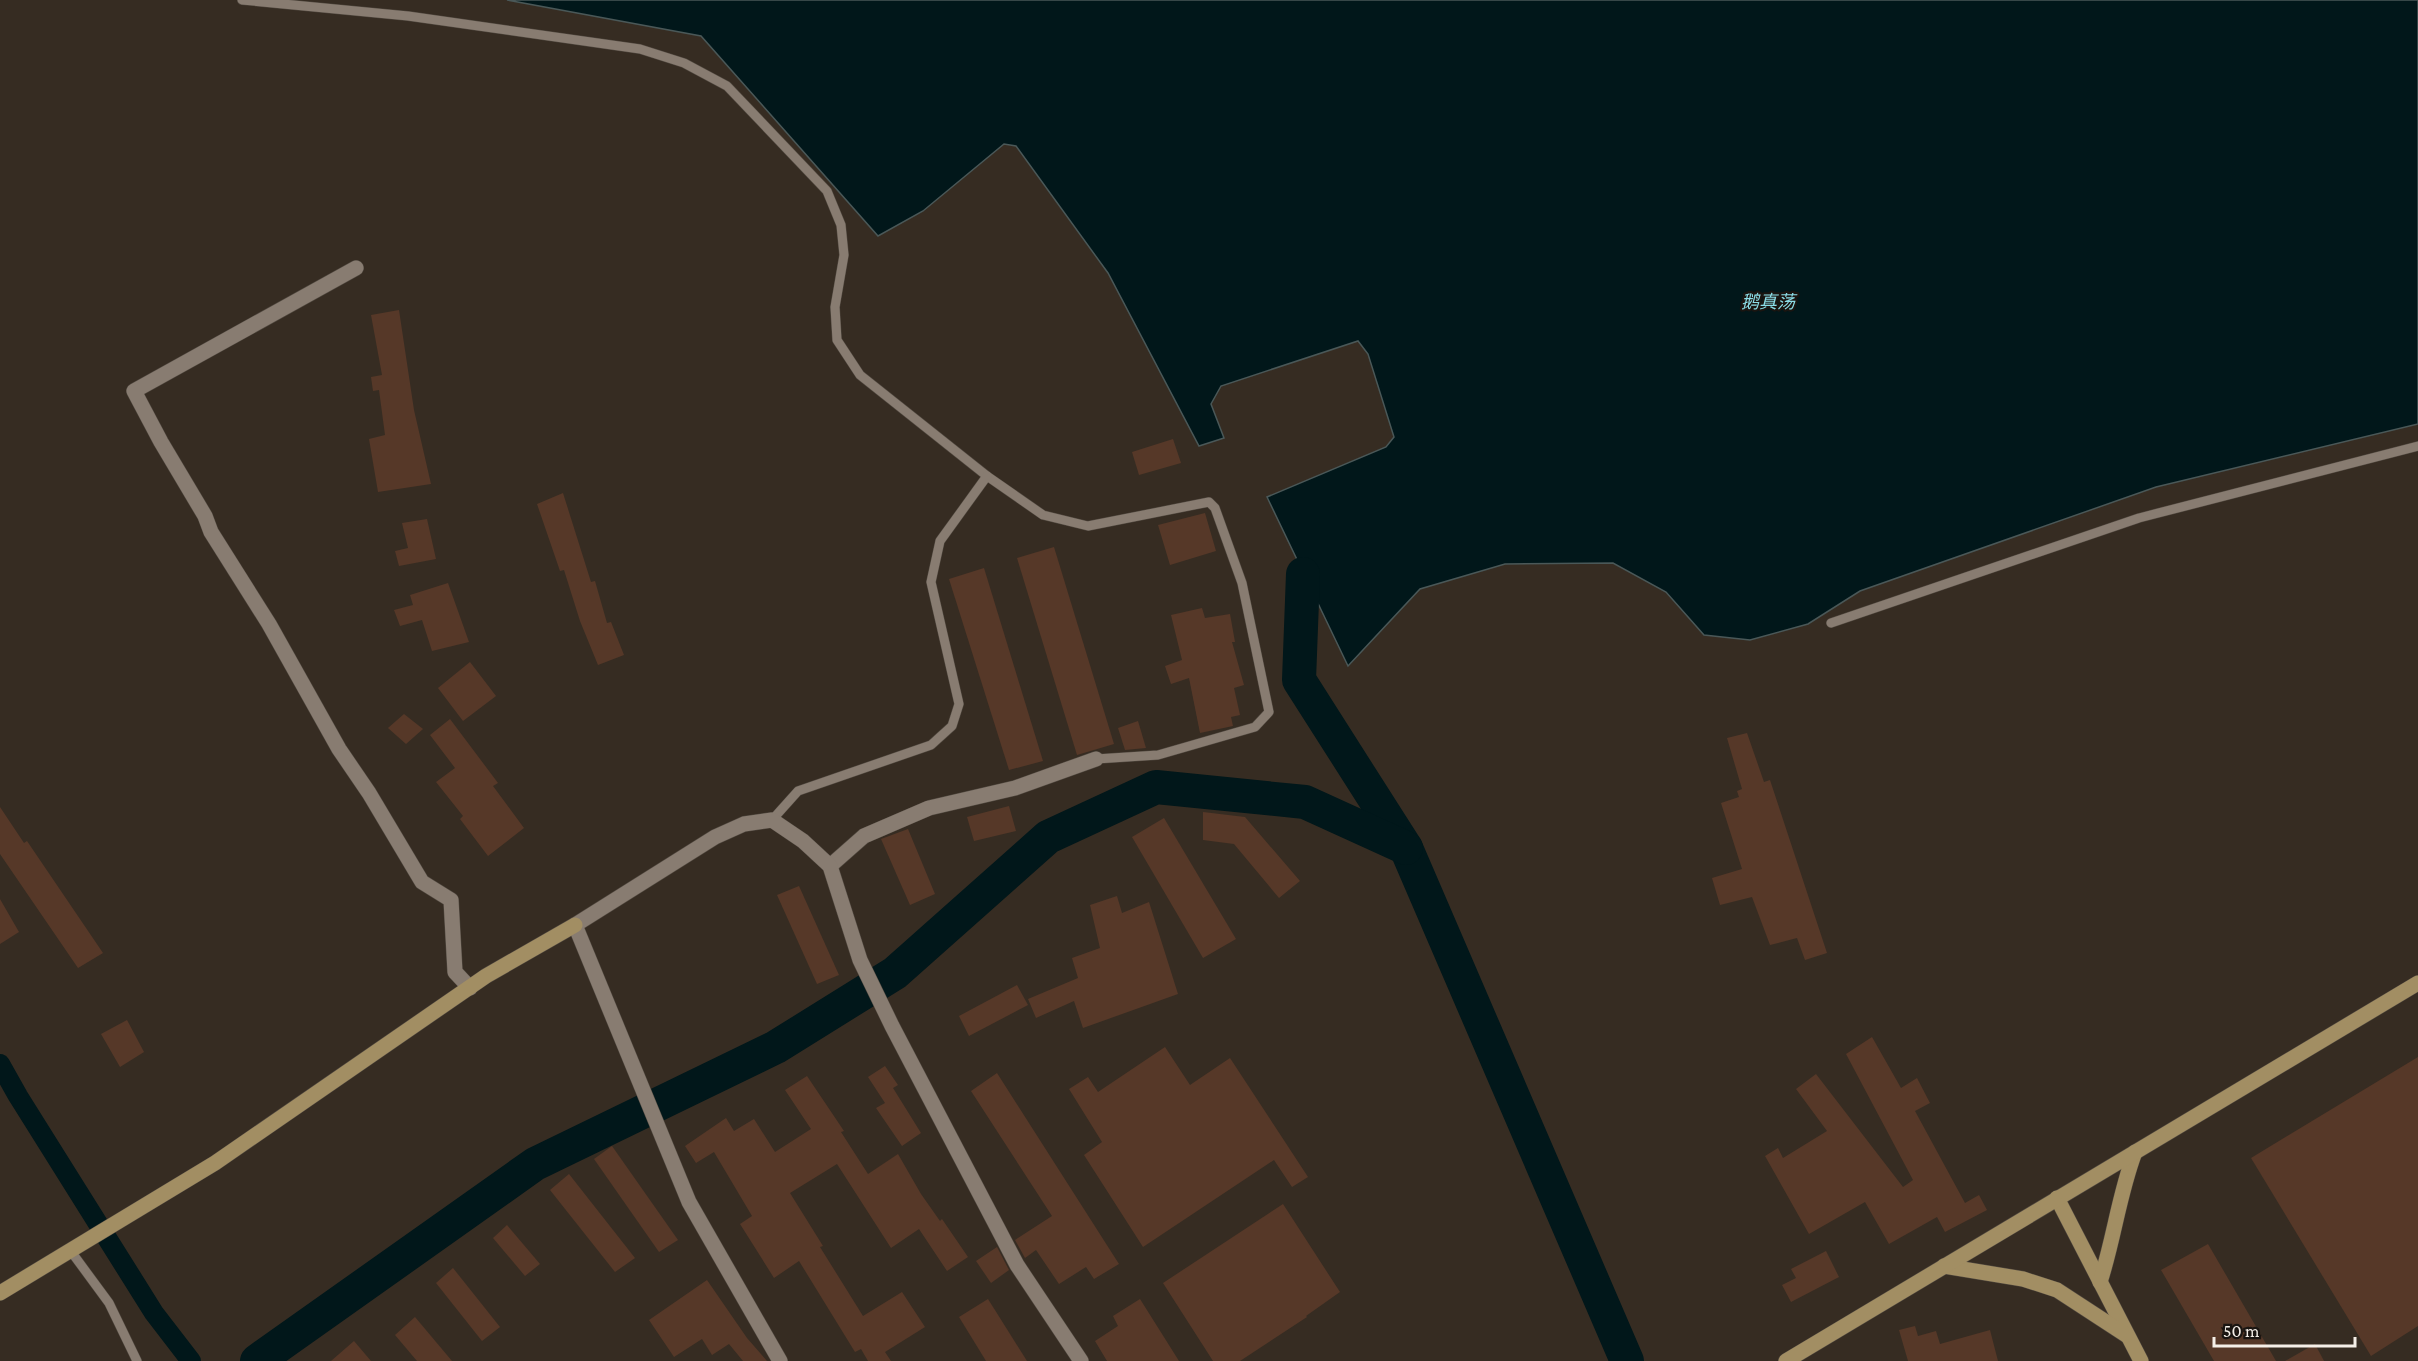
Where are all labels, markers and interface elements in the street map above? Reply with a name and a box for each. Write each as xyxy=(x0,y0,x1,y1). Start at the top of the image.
water label: 鹅真荡 xyxy=(1741,292,1798,312)
scale bar xyxy=(2214,1310,2355,1348)
text: 50 m xyxy=(2223,1321,2260,1341)

